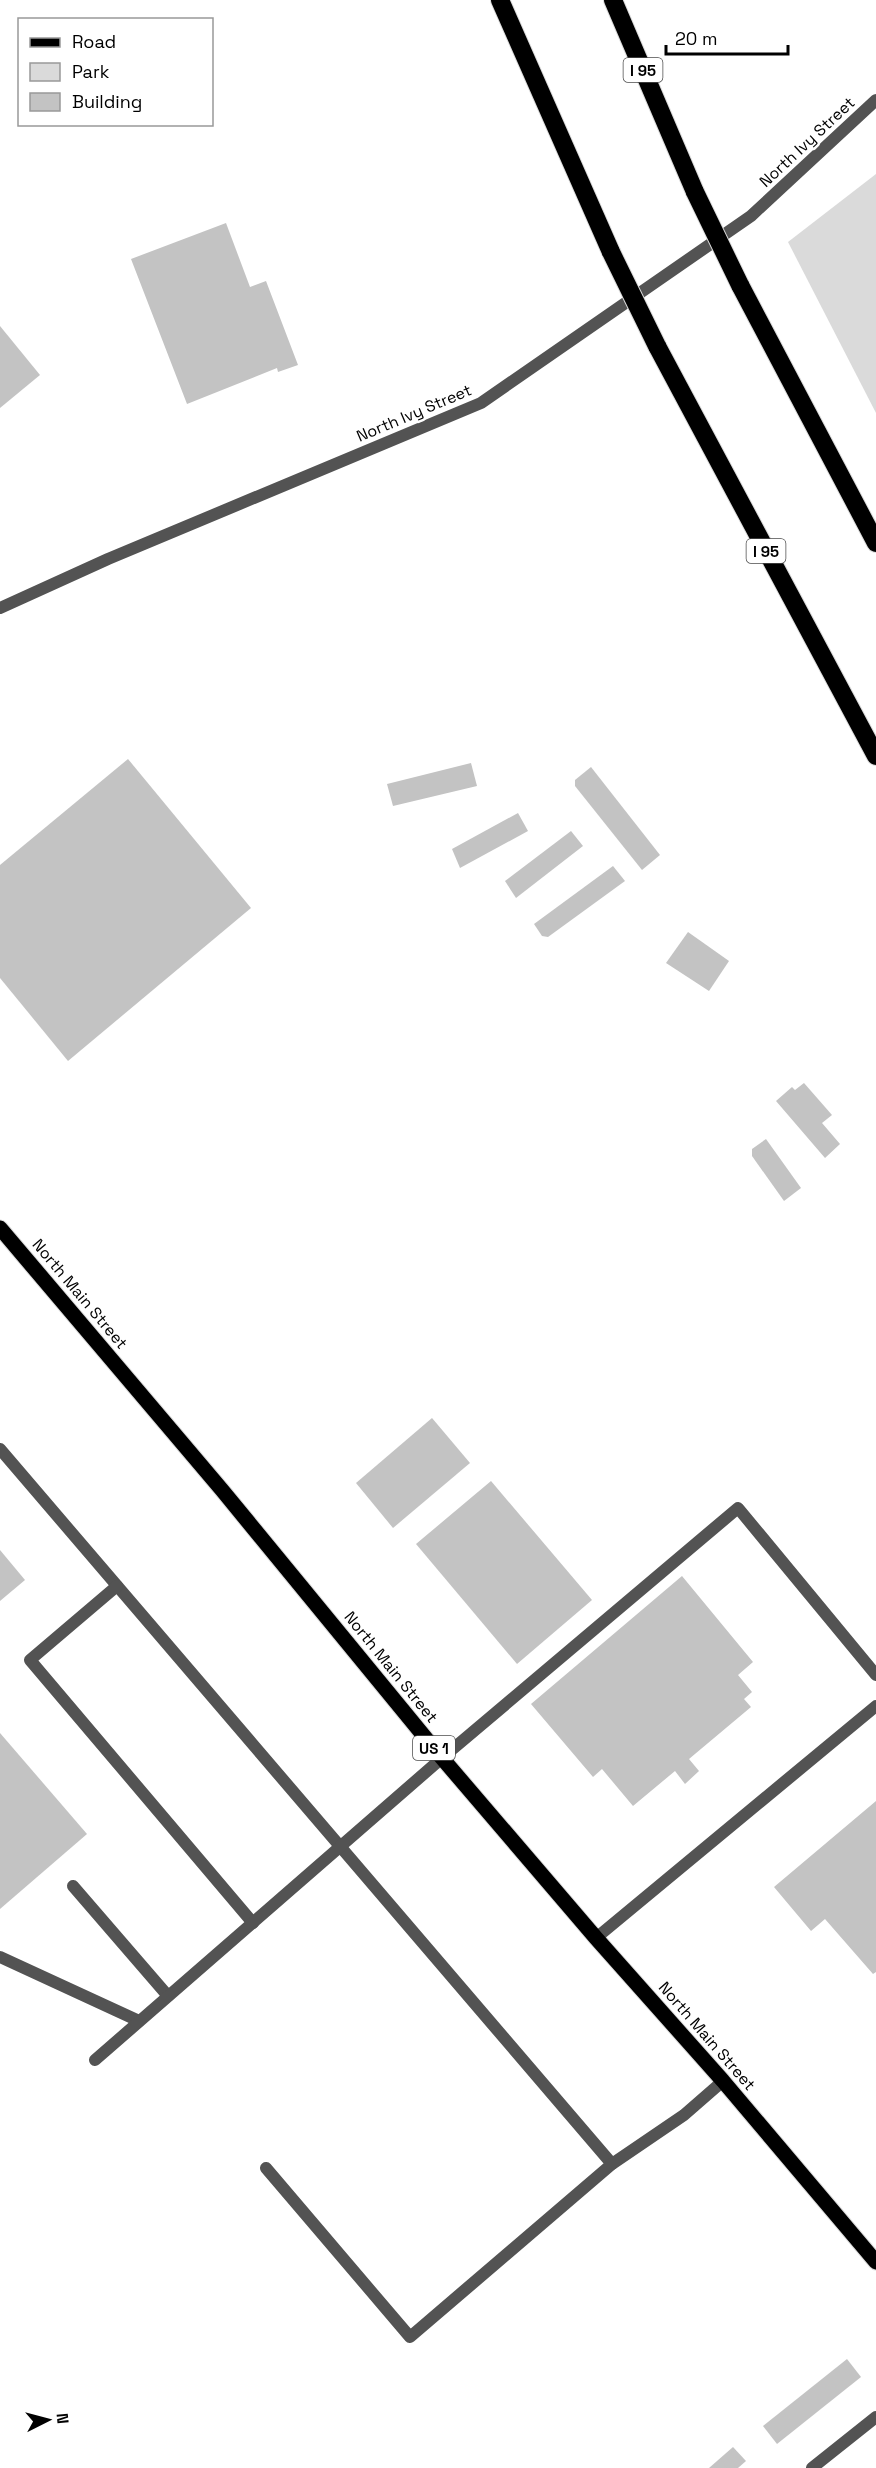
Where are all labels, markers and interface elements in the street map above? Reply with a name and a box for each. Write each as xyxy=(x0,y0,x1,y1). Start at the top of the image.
legend xyxy=(18,18,213,126)
scale bar xyxy=(666,18,788,56)
text: 20 m xyxy=(675,27,718,50)
text: Road xyxy=(72,30,116,53)
road number: I 95 xyxy=(624,58,662,82)
text: Park xyxy=(72,60,110,83)
text: Building xyxy=(72,90,142,113)
street label: North Ivy Street xyxy=(755,92,859,192)
street label: North Ivy Street xyxy=(353,379,475,447)
road number: I 95 xyxy=(746,539,786,563)
street label: North Main Street xyxy=(28,1235,132,1353)
street label: North Main Street xyxy=(340,1607,442,1727)
road number: US 1 xyxy=(413,1736,455,1760)
street label: North Main Street xyxy=(654,1977,760,2095)
north arrow xyxy=(18,2390,78,2450)
text: N xyxy=(51,2412,73,2425)

